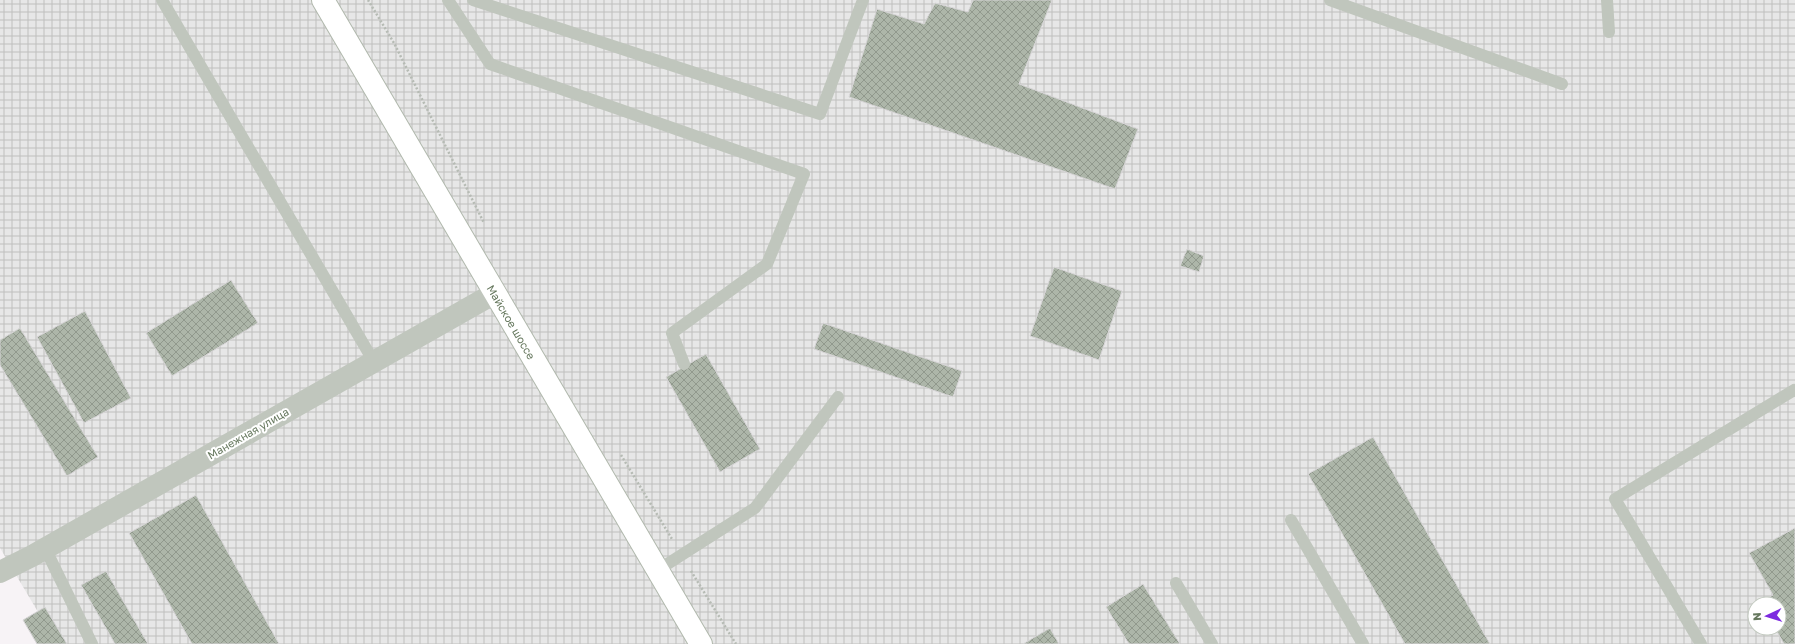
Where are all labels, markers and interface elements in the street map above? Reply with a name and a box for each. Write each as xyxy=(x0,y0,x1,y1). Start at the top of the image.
street label: Майское шоссе xyxy=(485,282,539,361)
street label: Манежная улица xyxy=(205,404,291,462)
north arrow xyxy=(1747,596,1787,636)
text: N xyxy=(1750,612,1763,621)

